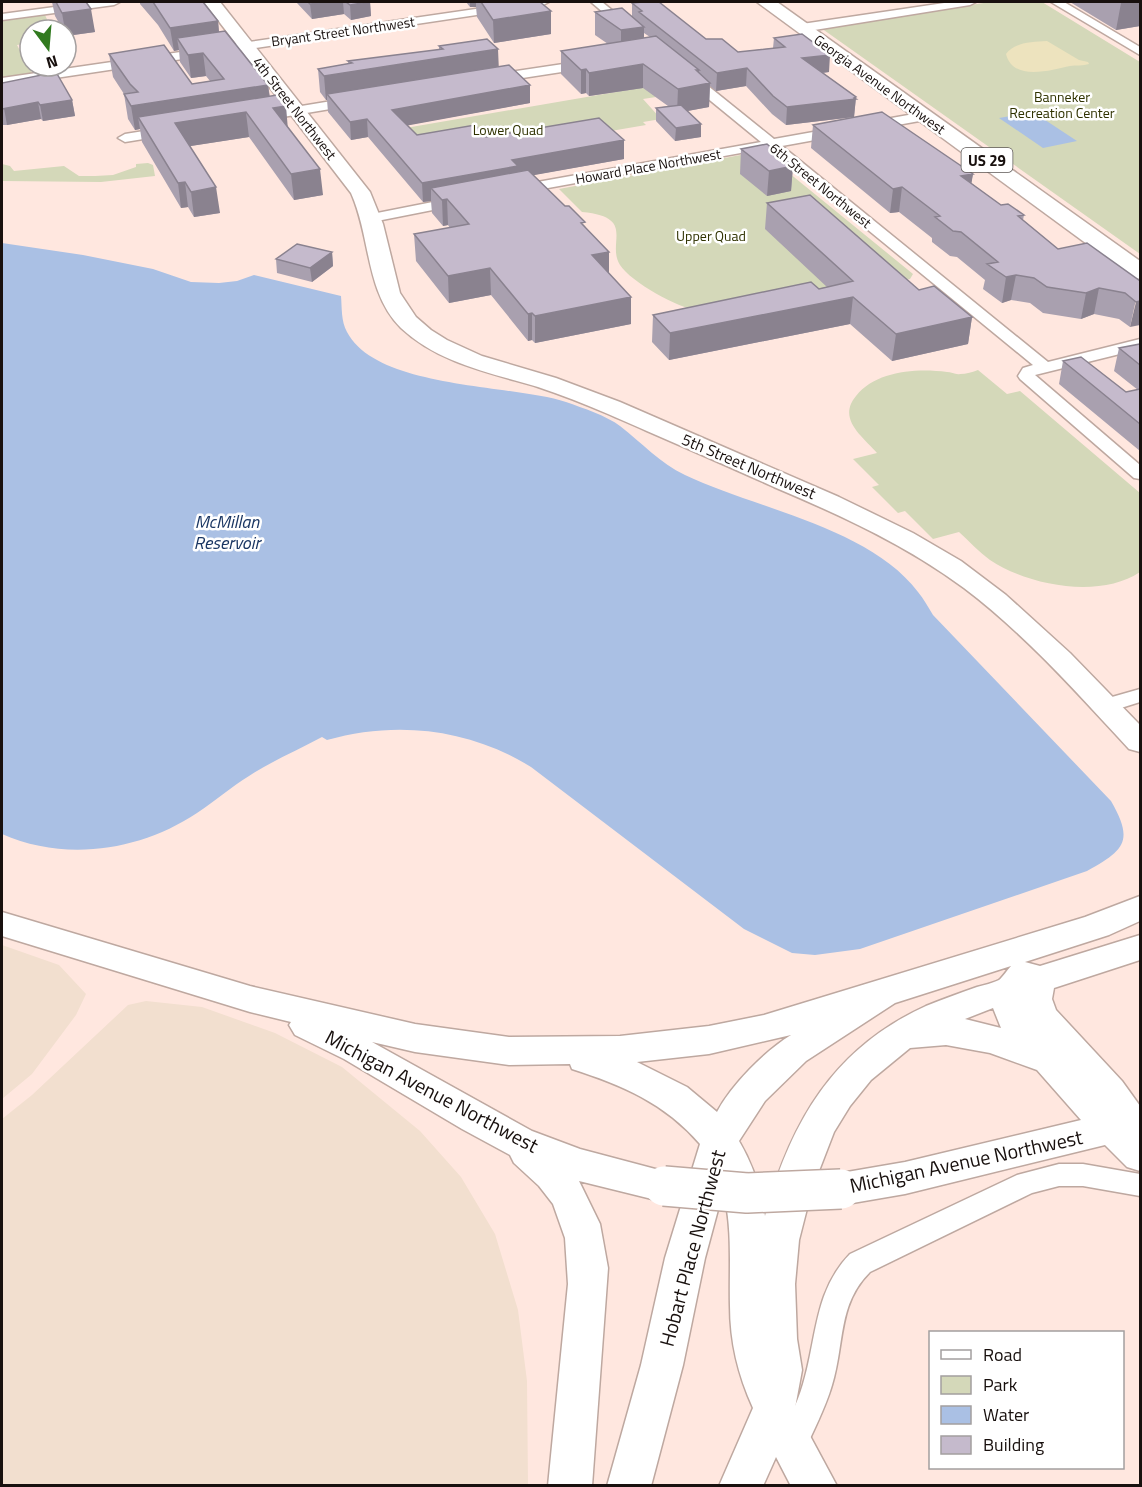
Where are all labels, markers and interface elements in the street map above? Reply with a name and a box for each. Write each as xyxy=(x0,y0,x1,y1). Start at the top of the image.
street label: Bryant Street Northwest xyxy=(270,11,416,51)
north arrow xyxy=(18,18,78,78)
street label: Georgia Avenue Northwest xyxy=(810,29,950,139)
text: N xyxy=(43,49,61,75)
street label: 4th Street Northwest xyxy=(248,52,342,164)
park label: Banneker Recreation Center xyxy=(1009,86,1115,123)
park label: Lower Quad xyxy=(473,119,543,140)
street label: 6th Street Northwest xyxy=(766,137,876,233)
street label: Howard Place Northwest xyxy=(574,143,722,189)
road number: US 29 xyxy=(962,148,1012,172)
park label: Upper Quad xyxy=(676,225,746,246)
street label: 5th Street Northwest xyxy=(678,427,820,505)
water label: McMillan Reservoir xyxy=(194,508,262,556)
street label: Michigan Avenue Northwest xyxy=(320,1022,544,1160)
street label: Michigan Avenue Northwest xyxy=(847,1121,1085,1201)
street label: Hobart Place Northwest xyxy=(651,1146,733,1350)
legend xyxy=(929,1331,1124,1469)
text: Road xyxy=(983,1341,1022,1368)
text: Park xyxy=(983,1371,1018,1398)
text: Water xyxy=(983,1401,1029,1428)
text: Building xyxy=(983,1431,1044,1458)

